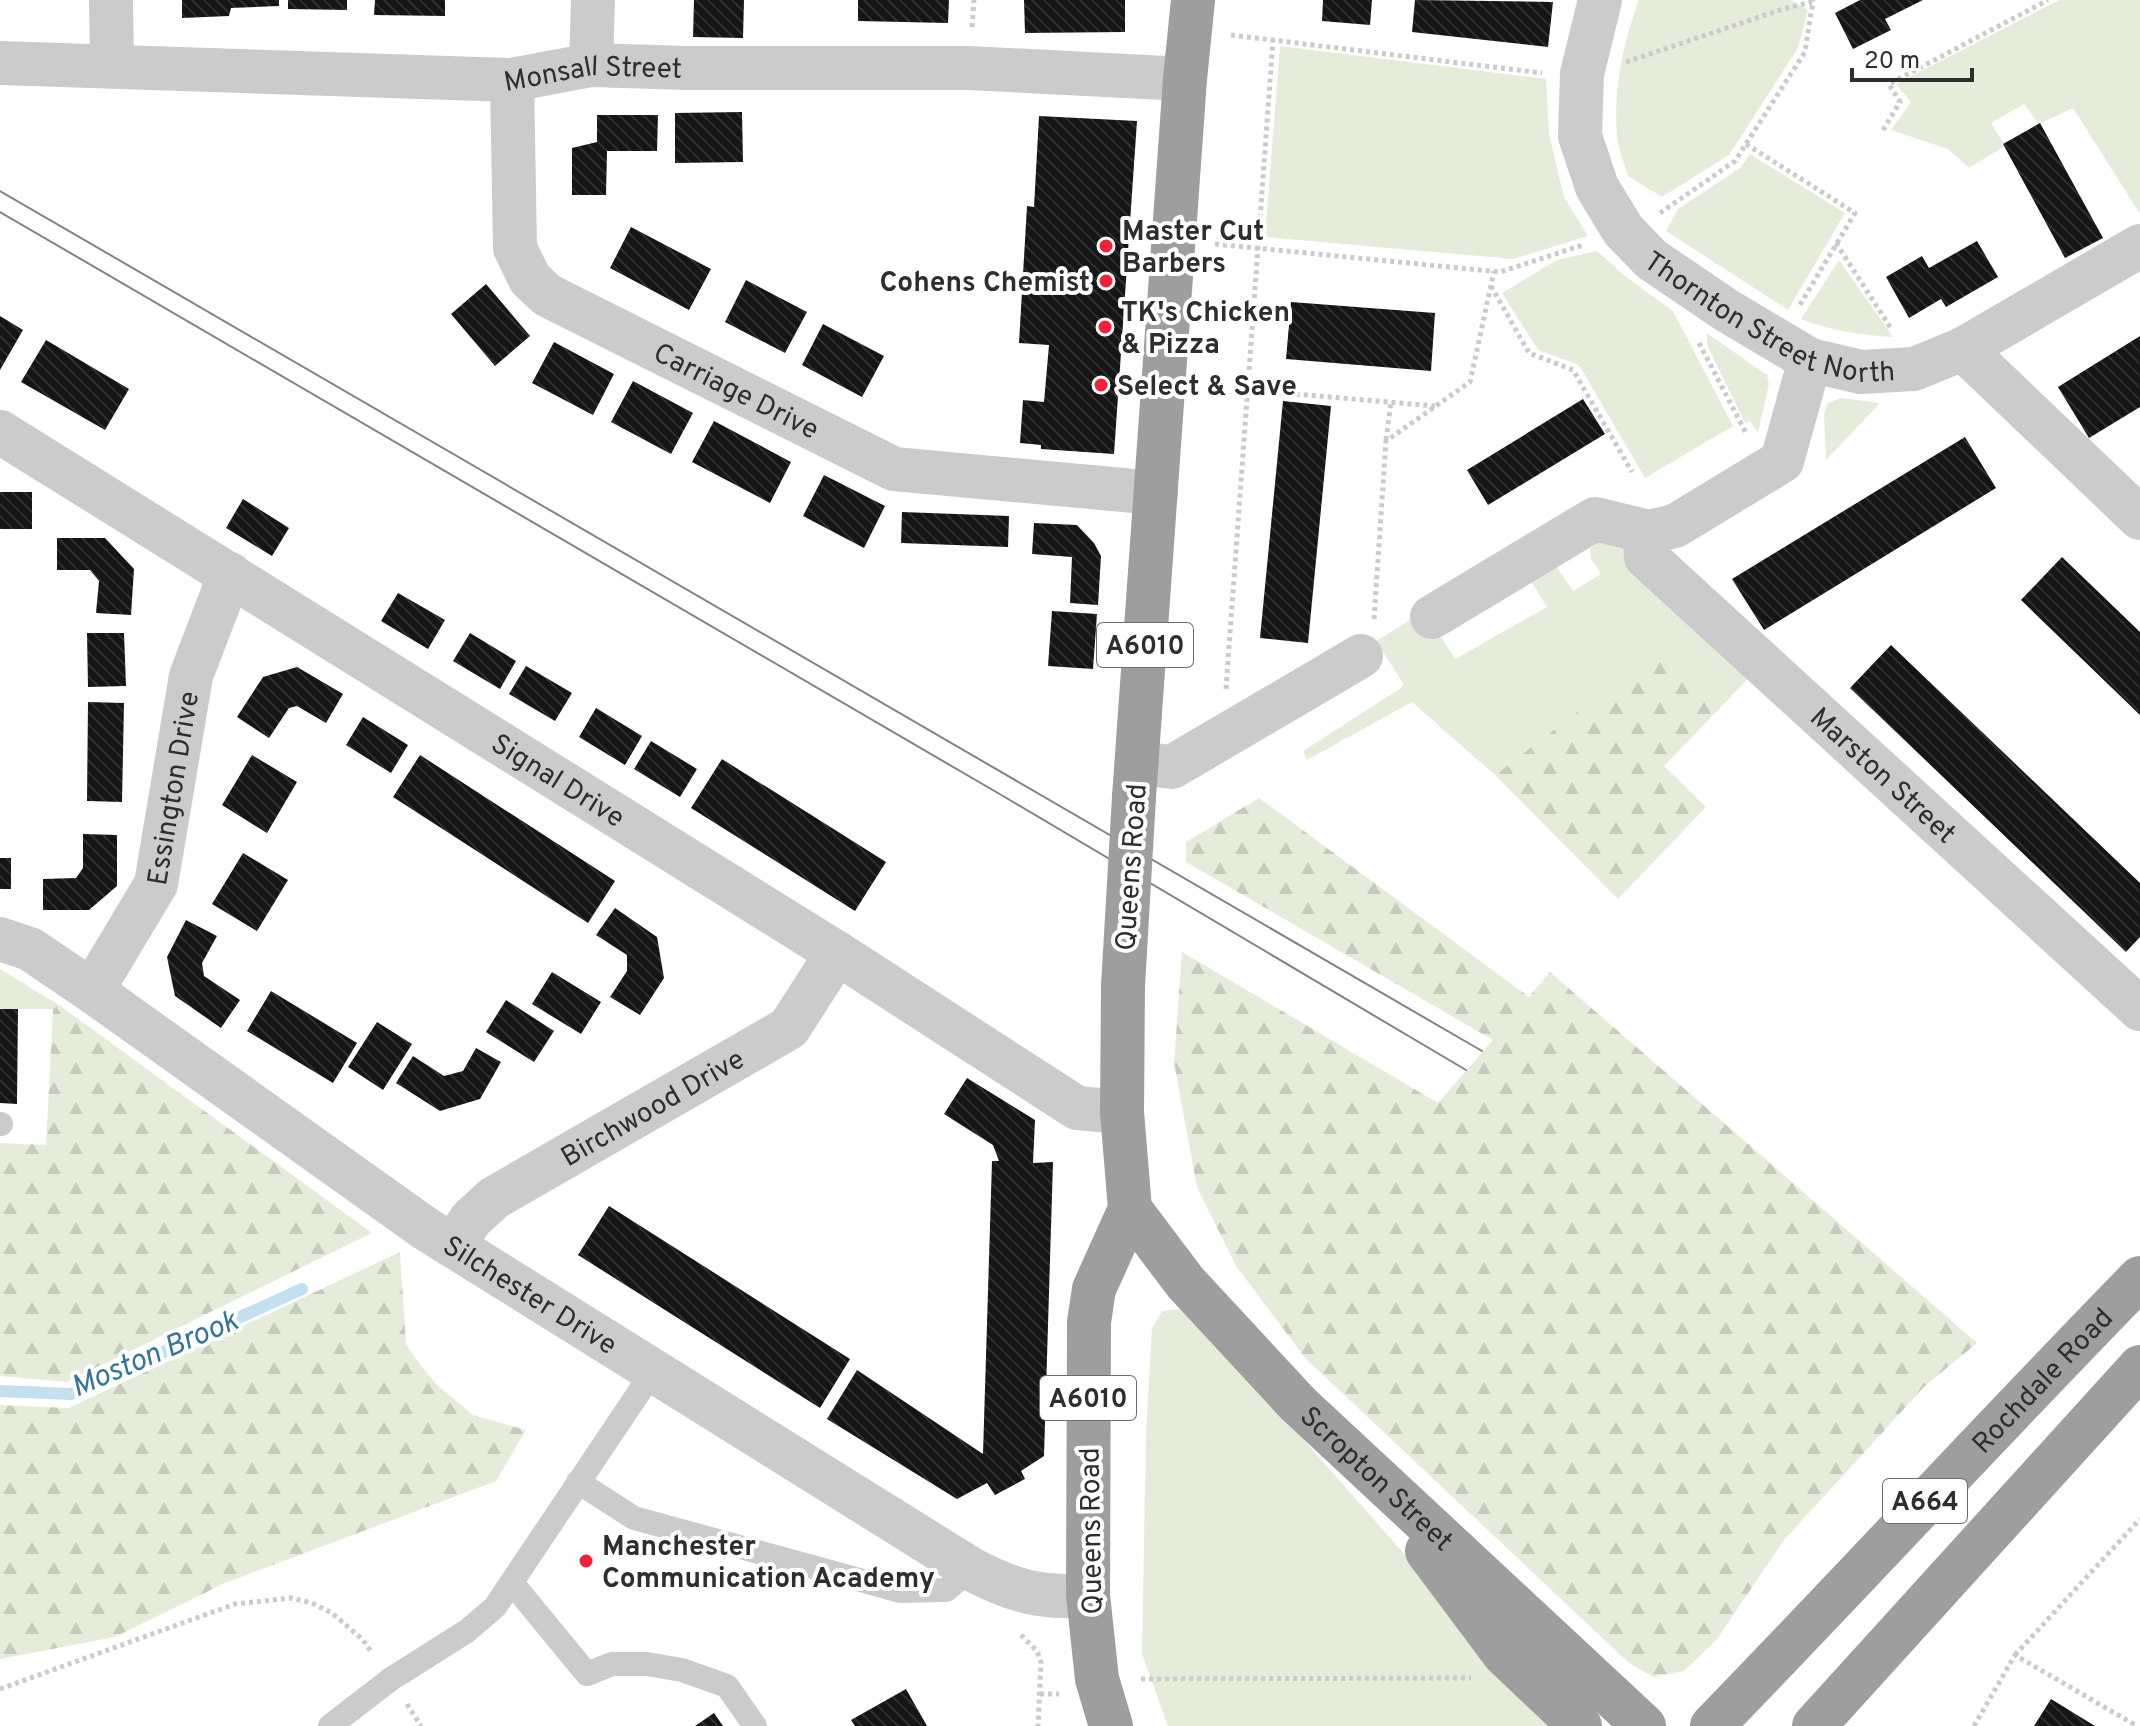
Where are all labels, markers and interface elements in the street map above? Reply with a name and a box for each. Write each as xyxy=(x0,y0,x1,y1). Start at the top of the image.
scale bar xyxy=(1852,32,1972,82)
text: 20 m xyxy=(1864,47,1920,77)
street label: Monsall Street xyxy=(501,50,683,102)
place label: Master Cut Barbers xyxy=(1122,215,1264,283)
marker: Master Cut Barbers xyxy=(1097,237,1115,255)
street label: Thornton Street North xyxy=(1636,244,1896,393)
place label: Cohens Chemist xyxy=(879,266,1090,302)
marker: Cohens Chemist xyxy=(1097,272,1115,290)
place label: TK's Chicken & Pizza xyxy=(1121,296,1290,364)
marker: TK's Chicken & Pizza xyxy=(1096,318,1114,336)
street label: Carriage Drive xyxy=(646,336,824,449)
place label: Select & Save xyxy=(1117,370,1297,406)
marker: Select & Save xyxy=(1092,376,1110,394)
road number: A6010 xyxy=(1097,623,1193,667)
street label: Essington Drive xyxy=(141,689,209,888)
street label: Marston Street xyxy=(1801,701,1962,853)
street label: Signal Drive xyxy=(483,727,631,837)
street label: Queens Road xyxy=(1109,783,1157,952)
street label: Birchwood Drive xyxy=(555,1043,752,1177)
street label: Silchester Drive xyxy=(435,1229,623,1365)
street label: Rochdale Road xyxy=(1966,1301,2122,1463)
water label: Moston Brook xyxy=(66,1303,245,1407)
road number: A6010 xyxy=(1040,1376,1136,1420)
street label: Scropton Street xyxy=(1291,1400,1460,1560)
street label: Queens Road xyxy=(1074,1447,1112,1615)
road number: A664 xyxy=(1883,1479,1967,1523)
place label: Manchester Communication Academy xyxy=(602,1530,935,1598)
marker: Manchester Communication Academy xyxy=(577,1552,595,1570)

